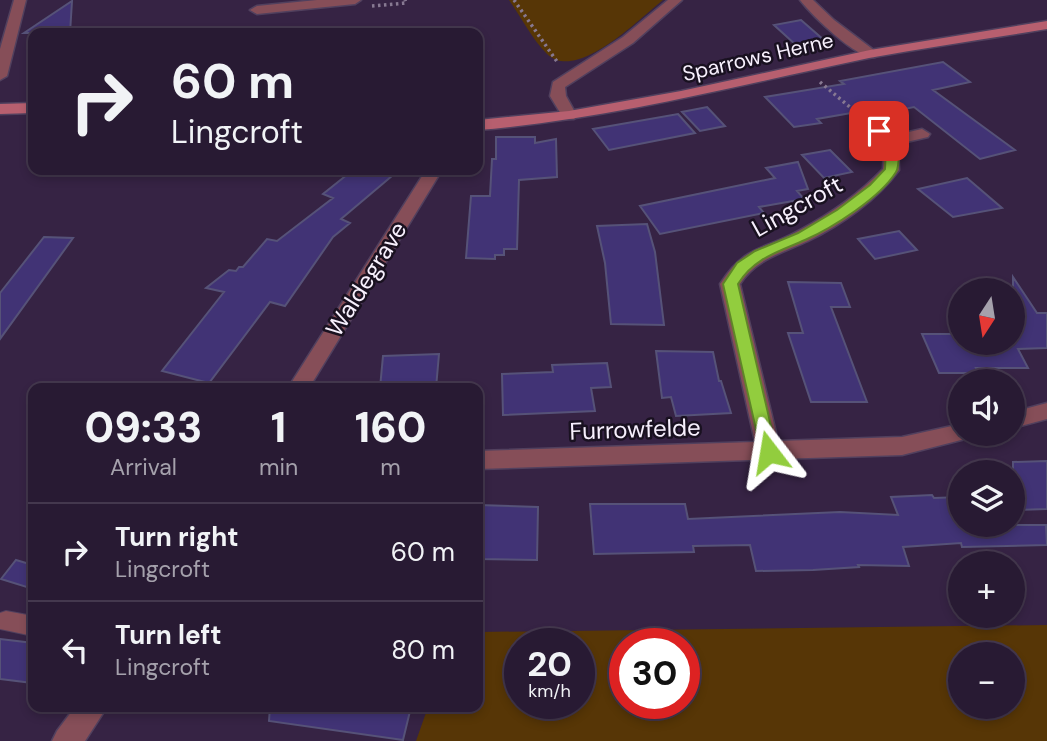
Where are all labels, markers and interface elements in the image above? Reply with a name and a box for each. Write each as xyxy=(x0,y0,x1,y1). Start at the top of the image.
street label: Sparrows Herne xyxy=(680,26,836,88)
text: 60 m xyxy=(171,49,294,113)
icon: right xyxy=(56,56,147,147)
pin xyxy=(849,101,909,161)
text: Lingcroft xyxy=(171,111,303,153)
icon: arrive xyxy=(860,112,898,150)
street label: Lingcroft xyxy=(746,168,848,244)
street label: Waldegrave xyxy=(319,216,413,342)
north arrow xyxy=(948,278,1026,355)
map controls xyxy=(948,278,1025,719)
button: sound xyxy=(948,369,1025,446)
text: 09:33 xyxy=(84,400,202,455)
text: 1 xyxy=(271,400,286,455)
text: 160 xyxy=(355,400,426,455)
street label: Furrowfelde xyxy=(569,411,701,447)
position arrow xyxy=(732,415,806,489)
text: Arrival xyxy=(110,452,177,482)
text: min xyxy=(259,452,298,482)
text: m xyxy=(380,452,401,482)
button: layers xyxy=(948,460,1025,537)
text: Turn right xyxy=(115,520,239,554)
icon: right xyxy=(56,533,94,571)
text: 60 m xyxy=(391,535,455,569)
button: + xyxy=(948,551,1025,628)
text: Lingcroft xyxy=(115,554,210,584)
text: Turn left xyxy=(115,618,222,652)
speed limit sign: 30 xyxy=(609,628,700,719)
icon: left xyxy=(56,631,94,669)
text: 80 m xyxy=(391,633,455,667)
text: 20 xyxy=(527,641,572,687)
button: − xyxy=(948,642,1025,719)
text: Lingcroft xyxy=(115,652,210,682)
text: km/h xyxy=(528,679,571,703)

